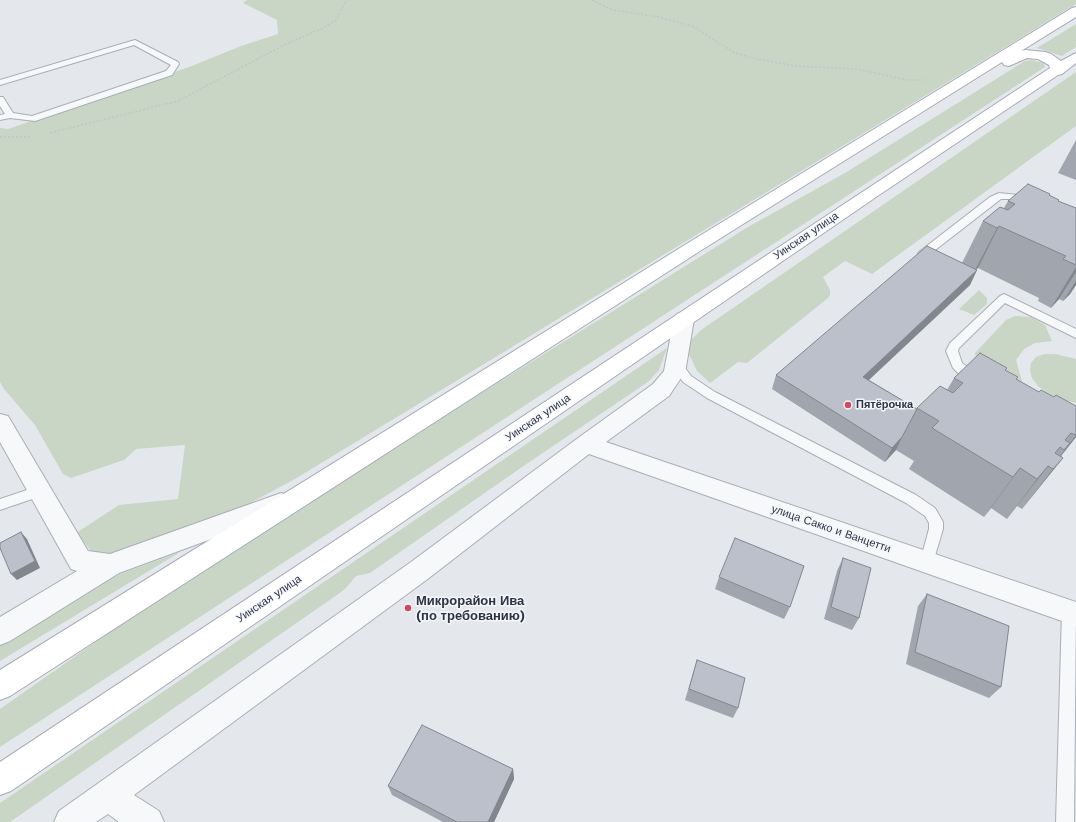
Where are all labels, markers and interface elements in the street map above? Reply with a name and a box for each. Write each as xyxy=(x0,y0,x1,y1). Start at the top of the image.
street label: Уинская улица xyxy=(771,209,841,263)
street label: Уинская улица xyxy=(503,391,573,445)
place label: Пятёрочка xyxy=(856,398,913,412)
marker: Пятёрочка xyxy=(843,400,853,410)
street label: улица Сакко и Ванцетти xyxy=(770,502,892,556)
street label: Уинская улица xyxy=(234,572,304,626)
place label: Микрорайон Ива (по требованию) xyxy=(416,593,525,624)
marker: Микрорайон Ива (по требованию) xyxy=(403,603,413,613)

